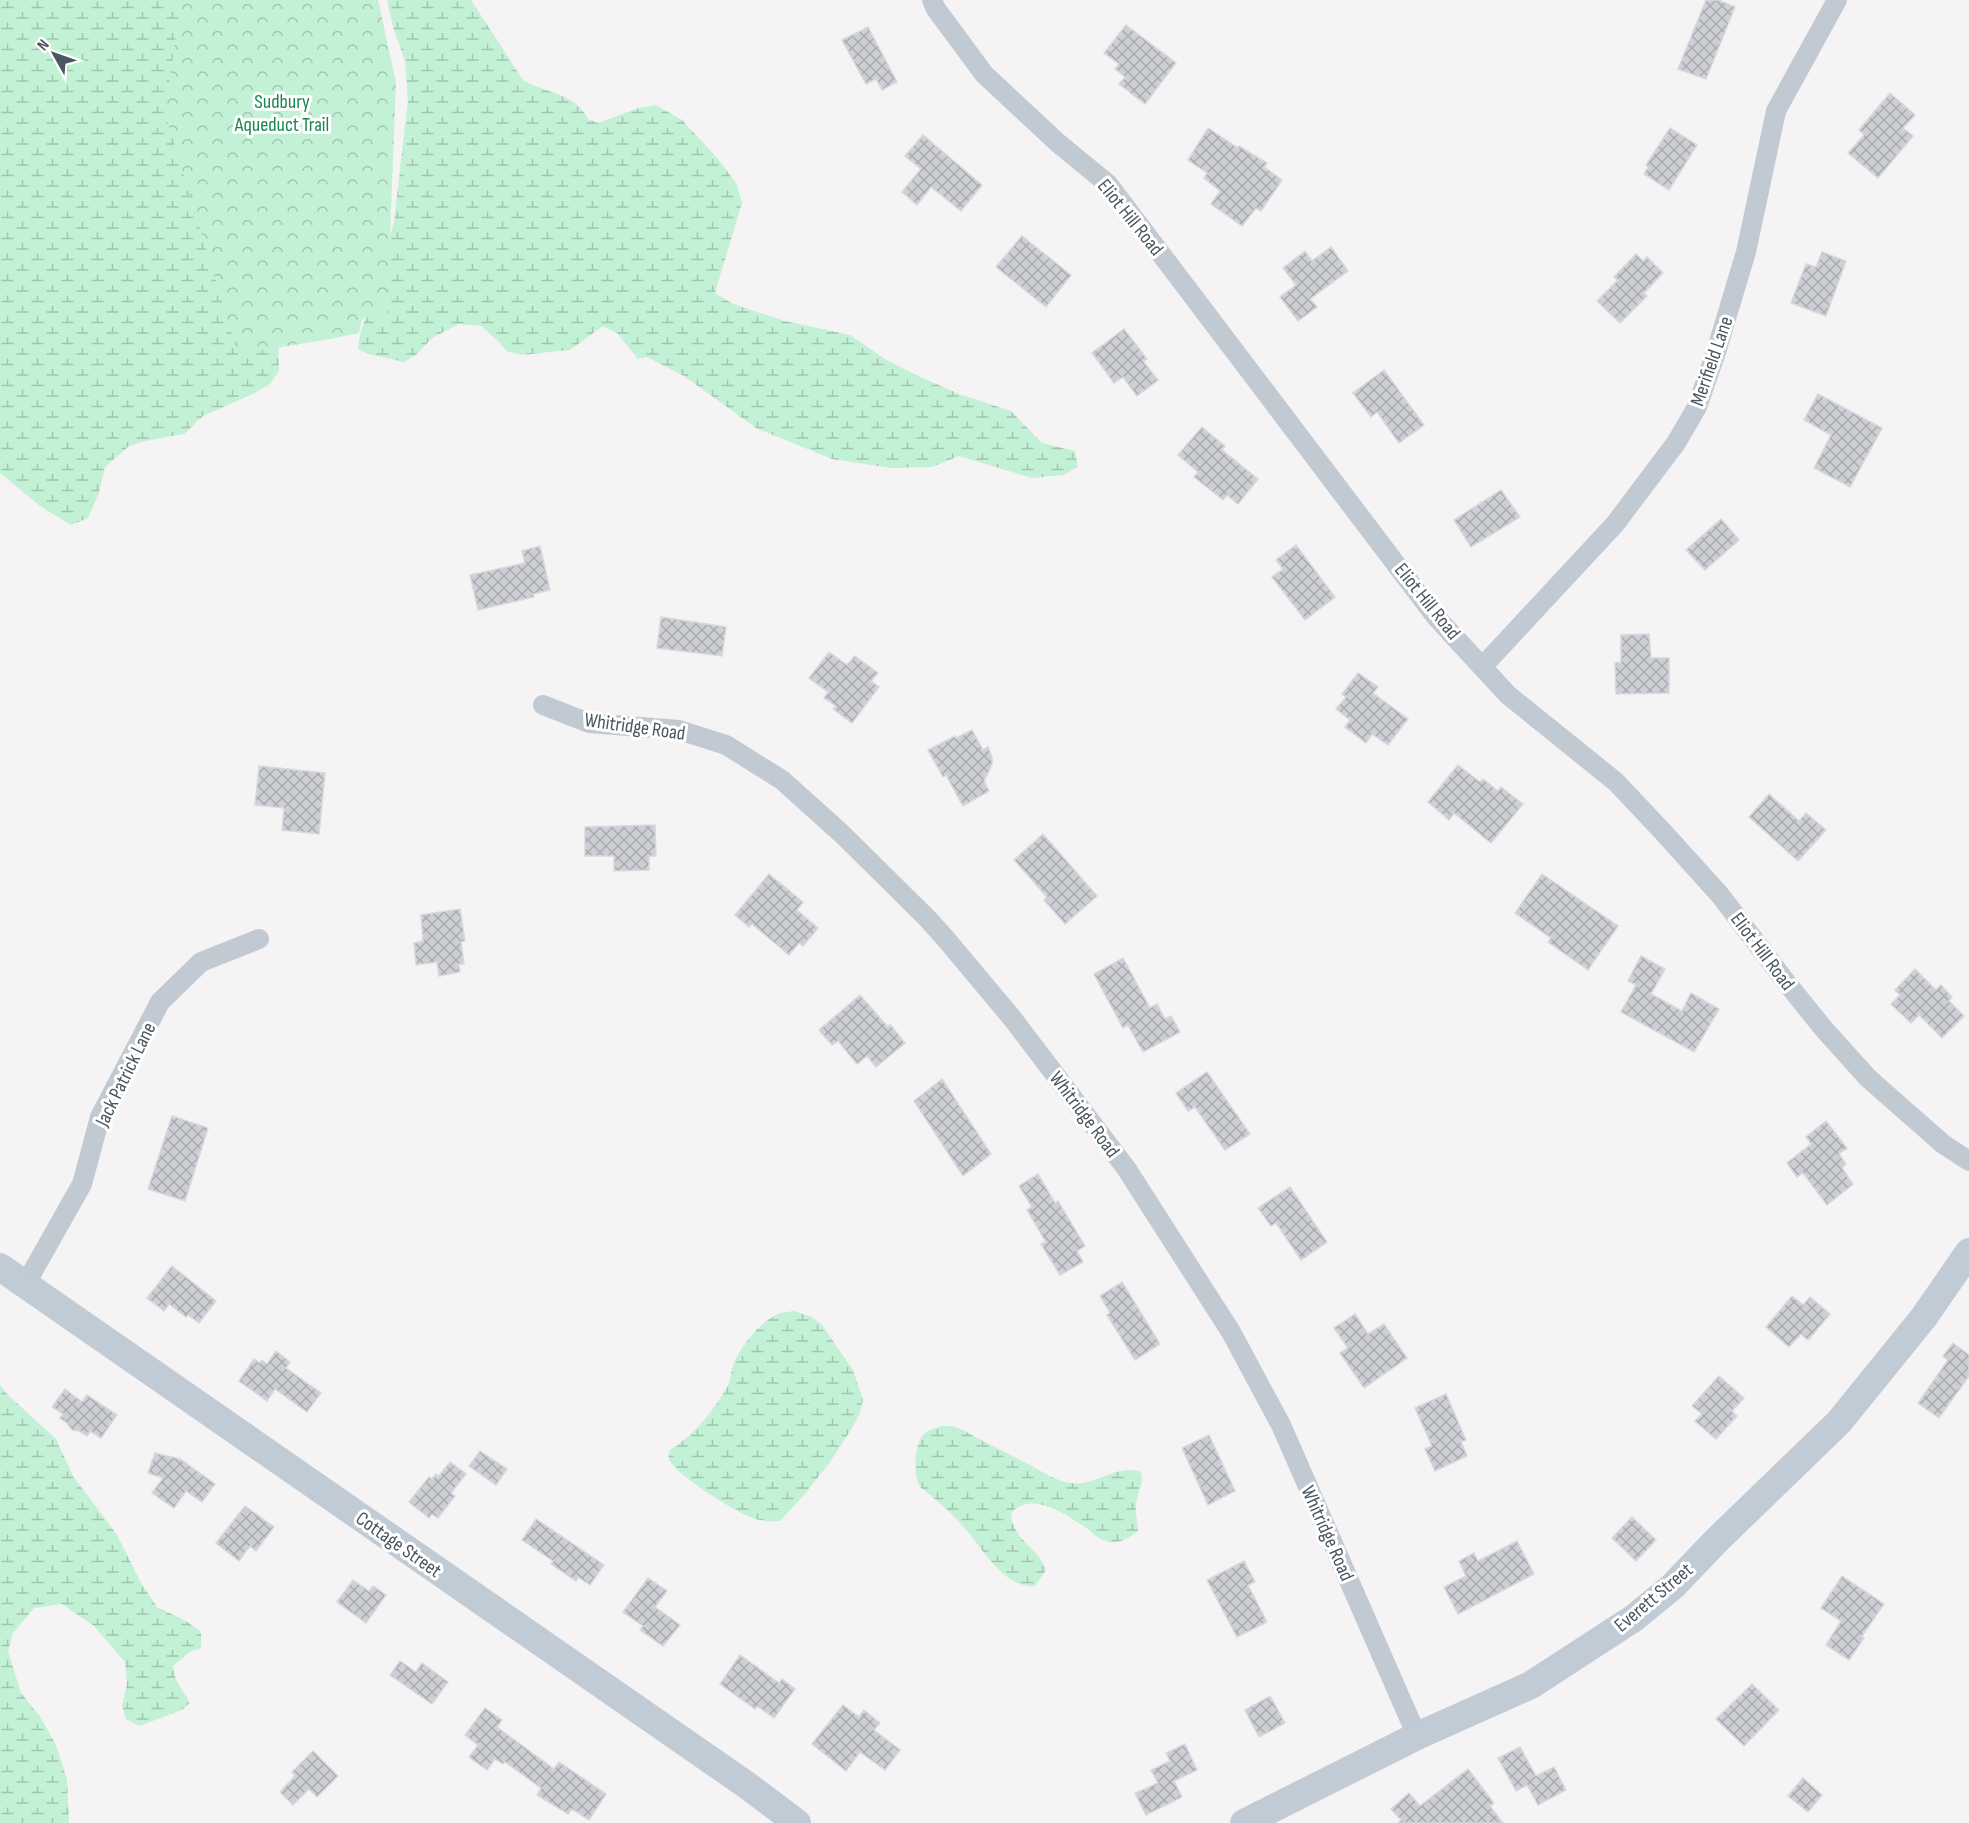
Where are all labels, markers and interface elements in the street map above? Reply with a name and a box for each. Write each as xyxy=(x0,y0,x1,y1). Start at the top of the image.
north arrow xyxy=(24,24,84,84)
text: N xyxy=(34,36,54,55)
park label: Sudbury Aqueduct Trail xyxy=(234,90,329,137)
street label: Eliot Hill Road xyxy=(1092,175,1168,261)
street label: Merifield Lane xyxy=(1685,313,1738,409)
street label: Eliot Hill Road xyxy=(1389,559,1465,645)
street label: Whitridge Road xyxy=(583,708,687,746)
street label: Eliot Hill Road xyxy=(1725,908,1799,995)
street label: Jack Patrick Lane xyxy=(90,1019,161,1131)
street label: Whitridge Road xyxy=(1044,1067,1124,1162)
street label: Whitridge Road xyxy=(1295,1482,1359,1585)
street label: Cottage Street xyxy=(351,1507,446,1583)
street label: Everett Street xyxy=(1610,1558,1698,1637)

